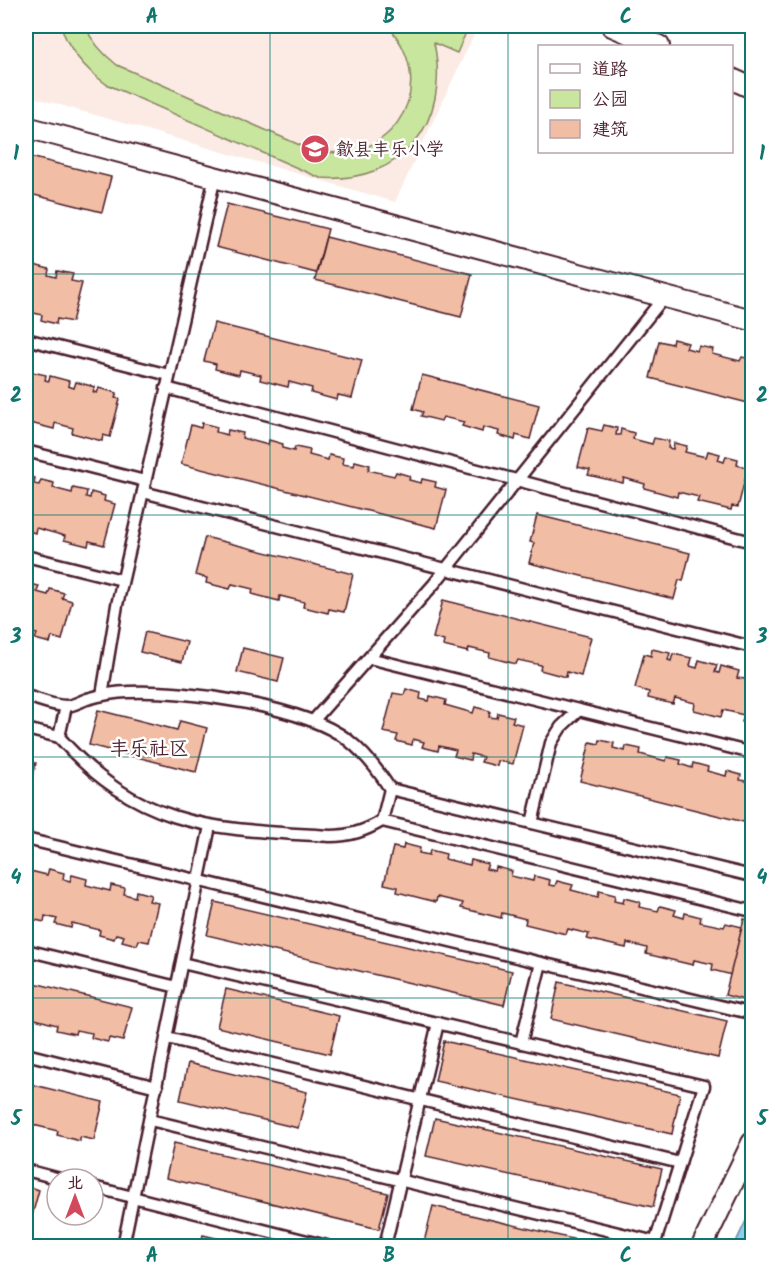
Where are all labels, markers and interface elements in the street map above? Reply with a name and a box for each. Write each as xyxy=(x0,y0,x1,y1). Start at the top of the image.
text: A xyxy=(146,2,158,34)
text: B xyxy=(383,2,395,34)
text: C xyxy=(620,2,632,34)
legend xyxy=(538,45,733,153)
text: 道路 xyxy=(592,56,628,85)
text: 公园 xyxy=(592,86,628,115)
text: 建筑 xyxy=(592,116,628,145)
school or university icon: 歙县丰乐小学 xyxy=(299,133,331,165)
place label: 歙县丰乐小学 xyxy=(336,136,444,165)
text: 1 xyxy=(13,139,19,171)
text: 1 xyxy=(759,139,765,171)
text: 2 xyxy=(10,381,22,413)
text: 2 xyxy=(756,381,768,413)
text: 3 xyxy=(10,622,22,654)
text: 3 xyxy=(756,622,768,654)
district label: 丰乐社区 xyxy=(109,734,189,766)
text: 4 xyxy=(11,863,22,895)
text: 4 xyxy=(757,863,768,895)
text: 5 xyxy=(10,1104,23,1136)
text: 5 xyxy=(756,1104,769,1136)
north arrow xyxy=(45,1167,105,1227)
text: 北 xyxy=(67,1171,83,1196)
text: A xyxy=(146,1241,158,1272)
text: B xyxy=(383,1241,395,1272)
text: C xyxy=(620,1241,632,1272)

